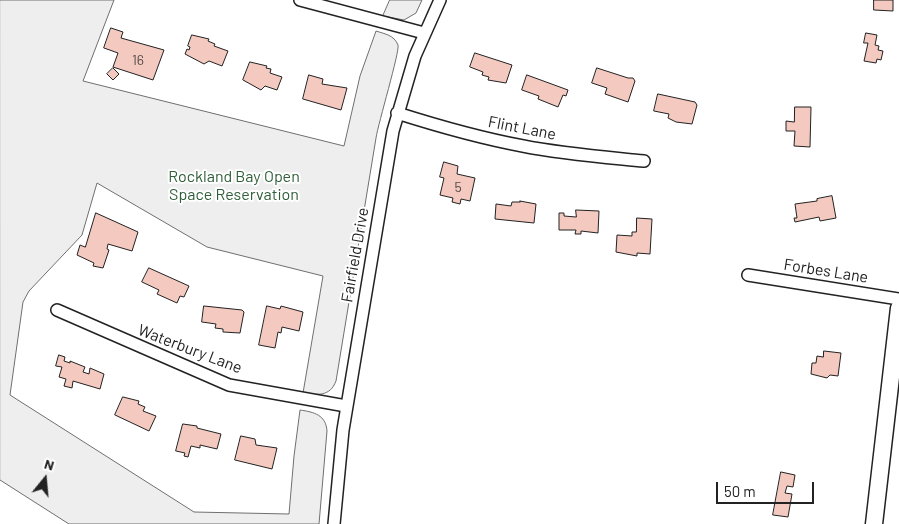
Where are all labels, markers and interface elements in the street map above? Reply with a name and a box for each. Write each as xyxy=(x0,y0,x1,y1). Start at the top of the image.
house number: 16 xyxy=(132,52,144,68)
street label: Flint Lane xyxy=(486,112,558,144)
park label: Rockland Bay Open Space Reservation xyxy=(168,167,300,205)
house number: 5 xyxy=(454,179,462,195)
street label: Fairfield Drive xyxy=(337,206,373,304)
street label: Forbes Lane xyxy=(782,255,870,287)
street label: Waterbury Lane xyxy=(135,320,245,378)
north arrow xyxy=(20,454,70,504)
text: N xyxy=(43,455,56,474)
scale bar xyxy=(719,472,816,504)
text: 50 m xyxy=(724,482,756,500)

